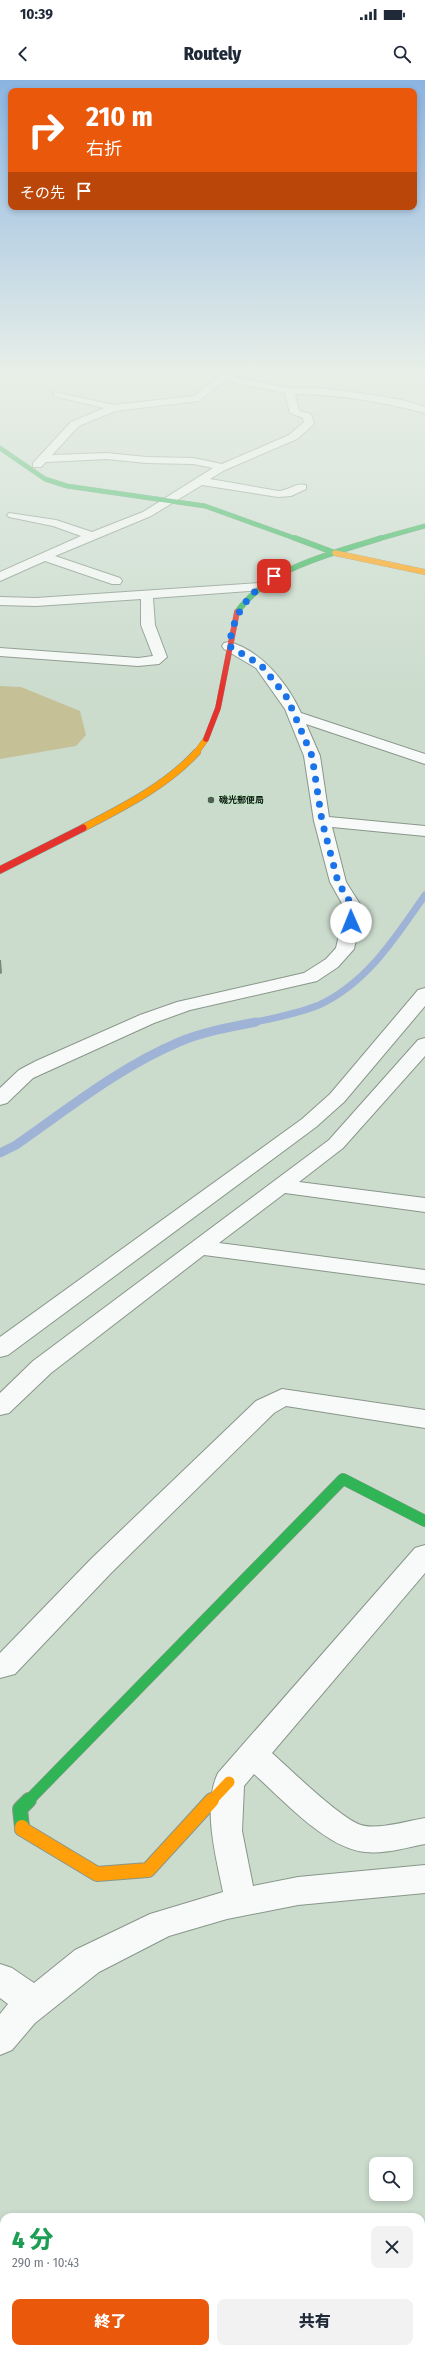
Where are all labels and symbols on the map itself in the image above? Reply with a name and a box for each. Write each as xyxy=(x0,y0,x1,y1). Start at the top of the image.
pin xyxy=(257,559,291,593)
marker: 磯光郵便局 xyxy=(206,795,216,805)
place label: 磯光郵便局 xyxy=(218,795,264,805)
position arrow xyxy=(330,901,372,943)

